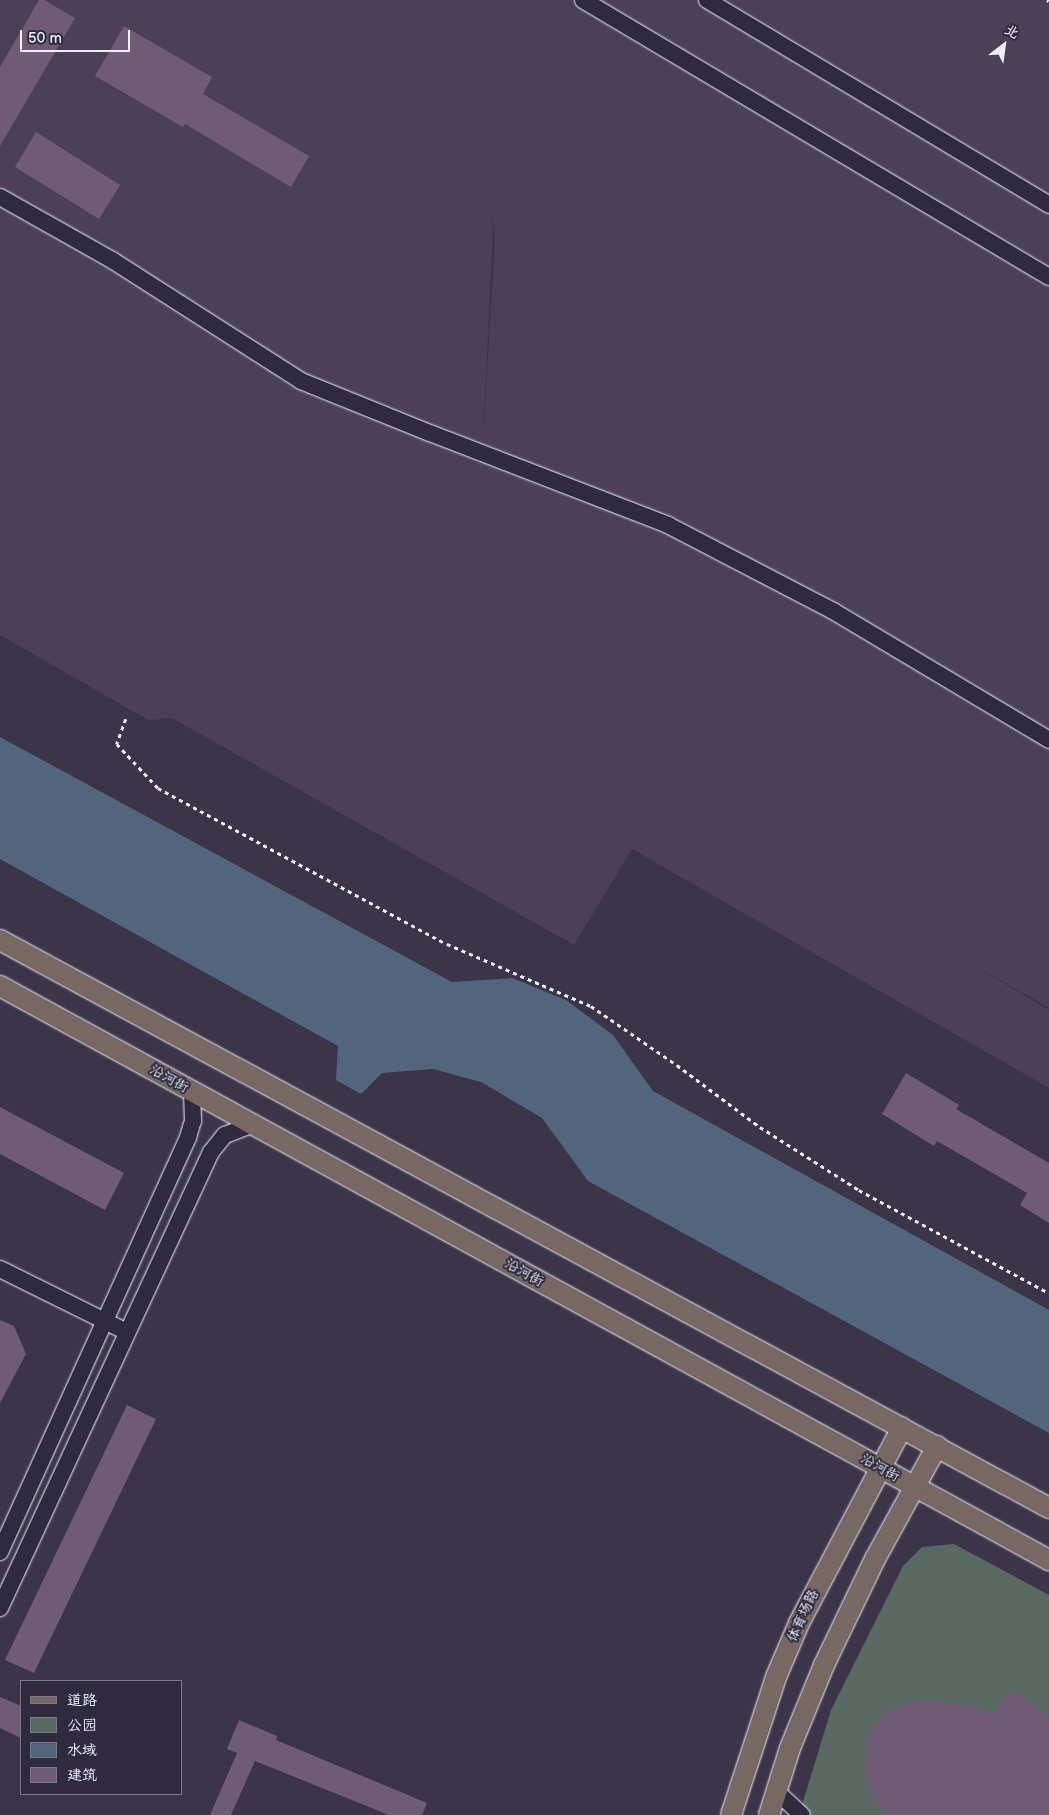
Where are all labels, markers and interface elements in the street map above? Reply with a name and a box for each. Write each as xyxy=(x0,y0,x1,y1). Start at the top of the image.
scale bar xyxy=(22,20,132,52)
north arrow xyxy=(979,20,1029,70)
text: 北 xyxy=(1001,21,1022,42)
text: 50 m xyxy=(28,29,62,48)
street label: 沿河街 xyxy=(147,1061,191,1097)
street label: 沿河街 xyxy=(502,1255,546,1291)
street label: 沿河街 xyxy=(858,1450,902,1486)
street label: 体育场路 xyxy=(784,1587,822,1645)
legend xyxy=(20,1680,182,1795)
text: 道路 xyxy=(67,1691,97,1710)
text: 公园 xyxy=(67,1716,97,1735)
text: 水域 xyxy=(67,1741,97,1760)
text: 建筑 xyxy=(67,1766,97,1785)

